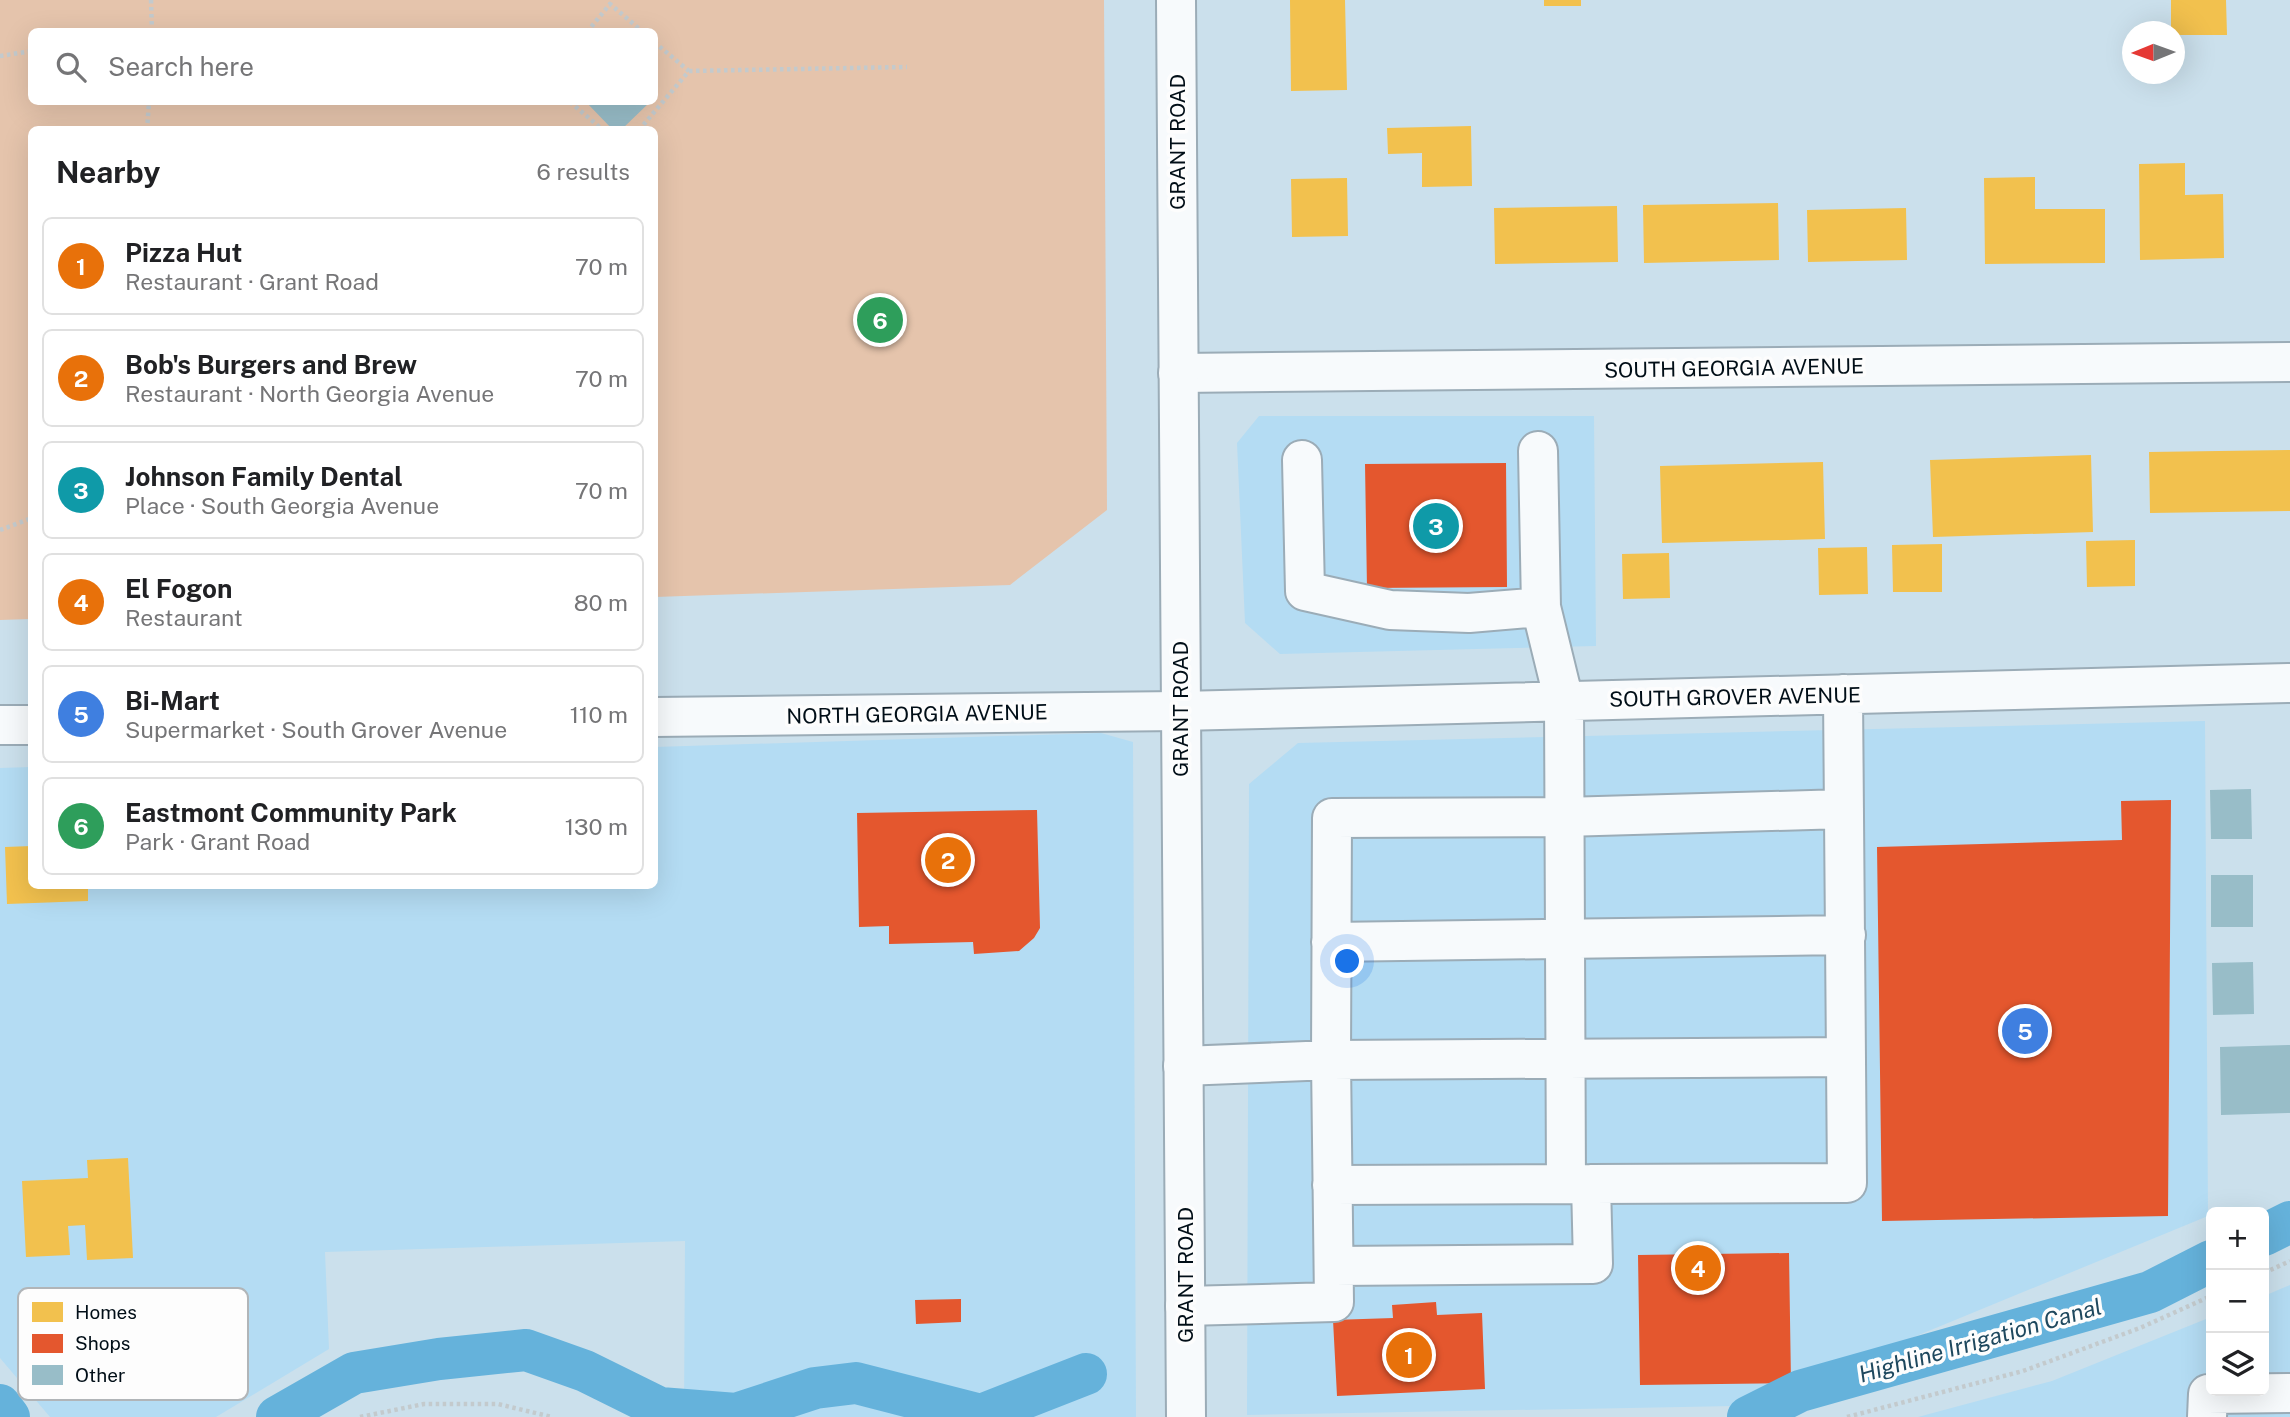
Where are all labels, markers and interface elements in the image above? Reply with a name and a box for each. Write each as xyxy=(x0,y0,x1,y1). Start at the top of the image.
north arrow xyxy=(2122,21,2185,84)
search box xyxy=(28,28,658,105)
icon: search xyxy=(52,48,90,86)
text: Search here xyxy=(108,51,254,82)
street label: GRANT ROAD xyxy=(1165,74,1190,210)
text: Nearby xyxy=(56,154,160,190)
text: 6 results xyxy=(537,158,630,185)
text: Pizza Hut xyxy=(125,237,242,268)
text: 1 xyxy=(76,253,86,280)
text: 70 m xyxy=(575,253,628,280)
text: Restaurant · Grant Road xyxy=(125,268,379,295)
pin: 6 xyxy=(857,294,903,346)
text: Bob's Burgers and Brew xyxy=(125,349,417,380)
street label: SOUTH GEORGIA AVENUE xyxy=(1604,353,1864,383)
text: 2 xyxy=(74,365,88,392)
text: 70 m xyxy=(575,365,628,392)
text: Restaurant · North Georgia Avenue xyxy=(125,380,494,407)
text: Johnson Family Dental xyxy=(125,461,403,492)
text: 3 xyxy=(73,477,89,504)
text: 70 m xyxy=(575,477,628,504)
text: Place · South Georgia Avenue xyxy=(125,492,439,519)
pin: 3 xyxy=(1413,500,1459,552)
text: El Fogon xyxy=(125,573,232,604)
text: 4 xyxy=(73,589,89,616)
text: 80 m xyxy=(574,589,628,616)
text: Restaurant xyxy=(125,604,243,631)
street label: GRANT ROAD xyxy=(1168,641,1193,777)
street label: SOUTH GROVER AVENUE xyxy=(1609,682,1861,712)
text: Bi-Mart xyxy=(125,685,220,716)
street label: NORTH GEORGIA AVENUE xyxy=(786,699,1048,729)
text: 5 xyxy=(73,701,89,728)
text: 110 m xyxy=(570,701,628,728)
text: Supermarket · South Grover Avenue xyxy=(125,716,507,743)
text: Eastmont Community Park xyxy=(125,797,457,828)
text: 6 xyxy=(73,813,89,840)
text: 130 m xyxy=(565,813,628,840)
text: Park · Grant Road xyxy=(125,828,310,855)
pin: 2 xyxy=(925,834,971,886)
your location xyxy=(1330,944,1364,978)
pin: 5 xyxy=(2002,1005,2048,1057)
street label: GRANT ROAD xyxy=(1173,1207,1198,1343)
map controls xyxy=(2206,1207,2269,1396)
button: + xyxy=(2206,1207,2269,1270)
pin: 4 xyxy=(1675,1242,1721,1294)
button: − xyxy=(2206,1270,2269,1333)
legend xyxy=(18,1288,248,1400)
water label: Highline Irrigation Canal xyxy=(1855,1292,2105,1388)
text: Homes xyxy=(75,1301,137,1323)
pin: 1 xyxy=(1386,1329,1432,1381)
text: Shops xyxy=(75,1332,130,1354)
button: layers xyxy=(2206,1333,2269,1396)
text: Other xyxy=(75,1364,125,1386)

